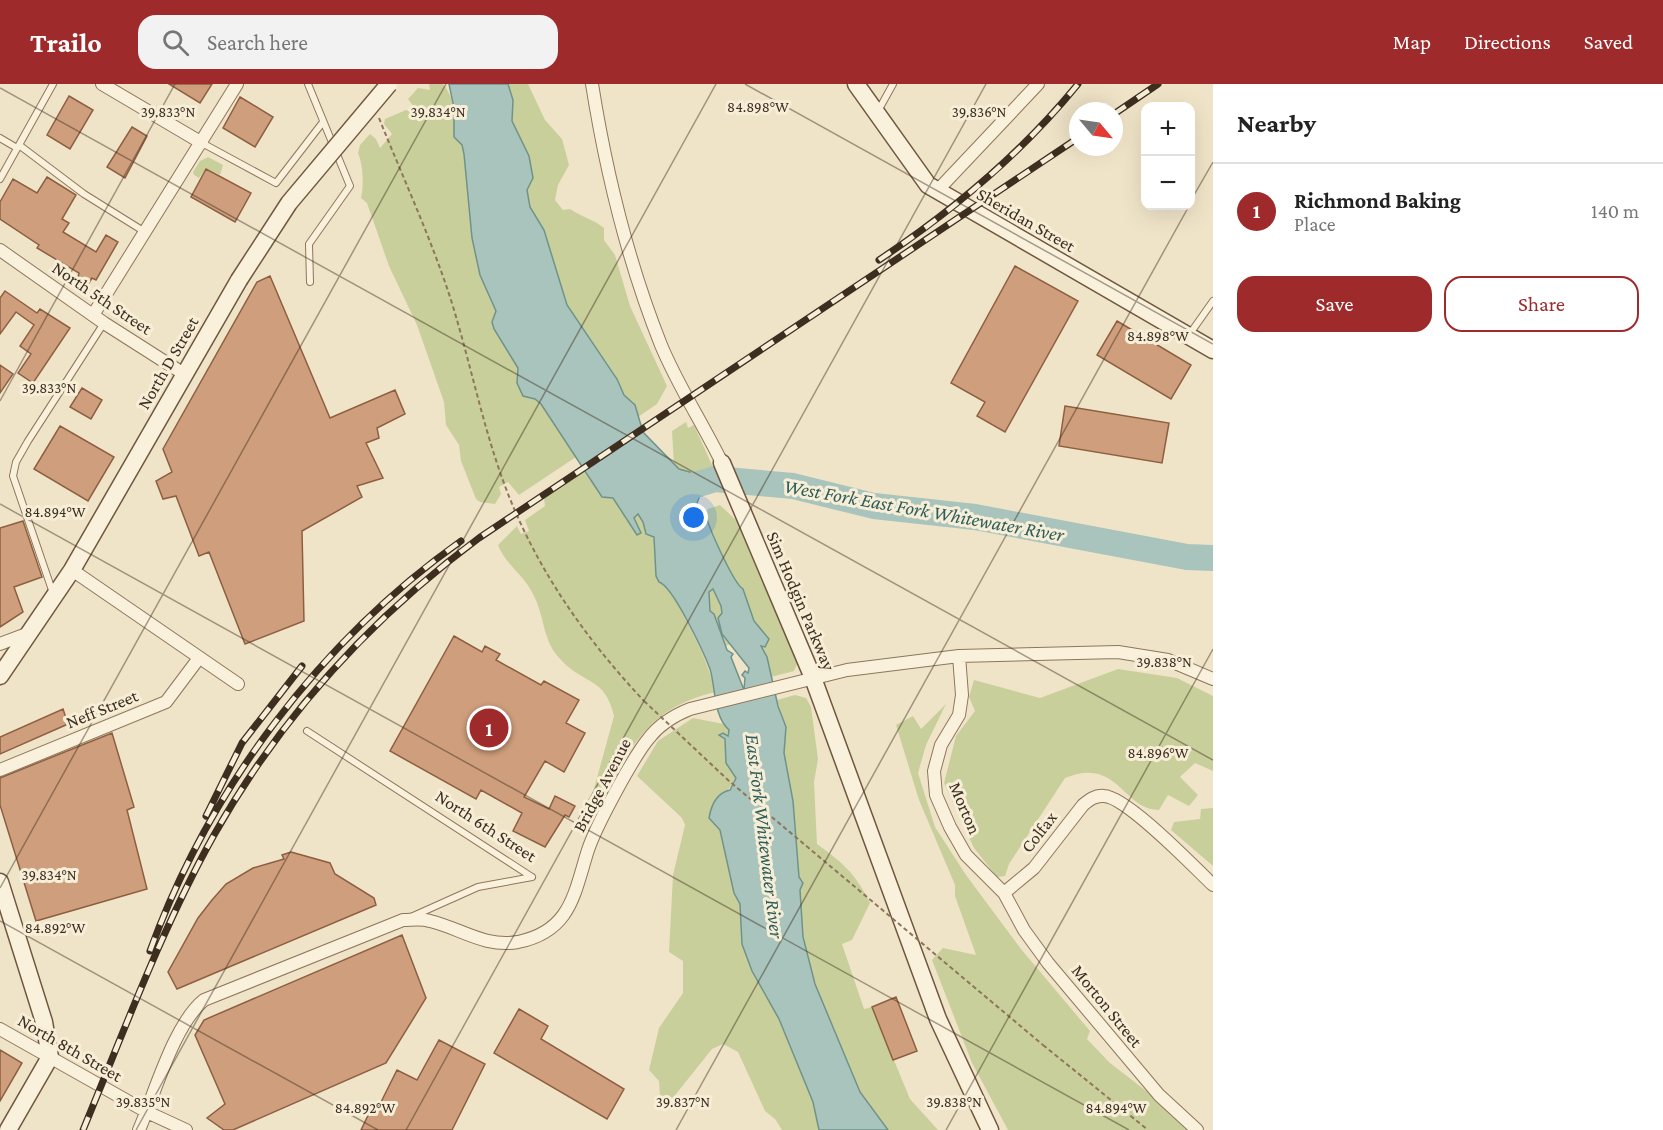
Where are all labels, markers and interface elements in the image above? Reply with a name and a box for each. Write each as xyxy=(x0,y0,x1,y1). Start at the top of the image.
search box xyxy=(138,15,558,69)
icon: search xyxy=(159,26,192,59)
text: Trailo xyxy=(30,27,102,58)
text: Search here xyxy=(207,30,308,55)
text: Map xyxy=(1393,30,1431,54)
text: Directions xyxy=(1464,30,1551,54)
text: Saved xyxy=(1584,30,1633,54)
text: 84.898°W xyxy=(727,99,789,115)
north arrow xyxy=(1069,102,1123,156)
map controls xyxy=(1141,102,1195,210)
button: + xyxy=(1141,102,1195,156)
text: 39.833°N xyxy=(141,104,195,120)
text: 39.834°N xyxy=(410,104,466,120)
text: 39.836°N xyxy=(952,104,1006,120)
text: Nearby xyxy=(1237,109,1316,138)
button: − xyxy=(1141,156,1195,210)
street label: Sheridan Street xyxy=(973,184,1080,257)
text: Richmond Baking xyxy=(1294,188,1461,213)
text: 1 xyxy=(1253,200,1260,222)
text: 140 m xyxy=(1591,200,1639,222)
text: Place xyxy=(1294,213,1336,235)
street label: North 5th Street xyxy=(48,257,156,339)
button: Save xyxy=(1237,276,1432,332)
button: Share xyxy=(1444,276,1639,332)
street label: North D Street xyxy=(133,312,203,413)
text: 84.898°W xyxy=(1127,328,1189,344)
text: 39.833°N xyxy=(22,380,76,396)
water label: West Fork East Fork Whitewater River xyxy=(782,475,1067,546)
your location xyxy=(679,503,708,532)
text: 84.894°W xyxy=(24,504,86,520)
street label: Sim Hodgin Parkway xyxy=(763,529,840,674)
text: 39.838°N xyxy=(1136,654,1192,670)
street label: Neff Street xyxy=(63,685,142,732)
pin: 1 xyxy=(470,706,508,750)
water label: East Fork Whitewater River xyxy=(742,733,789,940)
street label: Bridge Avenue xyxy=(569,735,635,835)
text: 84.896°W xyxy=(1128,745,1189,761)
street label: Morton xyxy=(945,779,985,837)
street label: North 6th Street xyxy=(432,786,541,867)
street label: Colfax xyxy=(1017,807,1061,856)
text: 39.834°N xyxy=(21,867,77,883)
text: 84.892°W xyxy=(25,920,85,936)
street label: Morton Street xyxy=(1068,961,1147,1052)
street label: North 8th Street xyxy=(14,1010,126,1086)
text: 39.835°N xyxy=(116,1094,170,1110)
text: 39.837°N xyxy=(656,1094,710,1110)
text: 39.838°N xyxy=(926,1094,982,1110)
text: 84.892°W xyxy=(335,1100,395,1116)
text: 84.894°W xyxy=(1085,1100,1147,1116)

